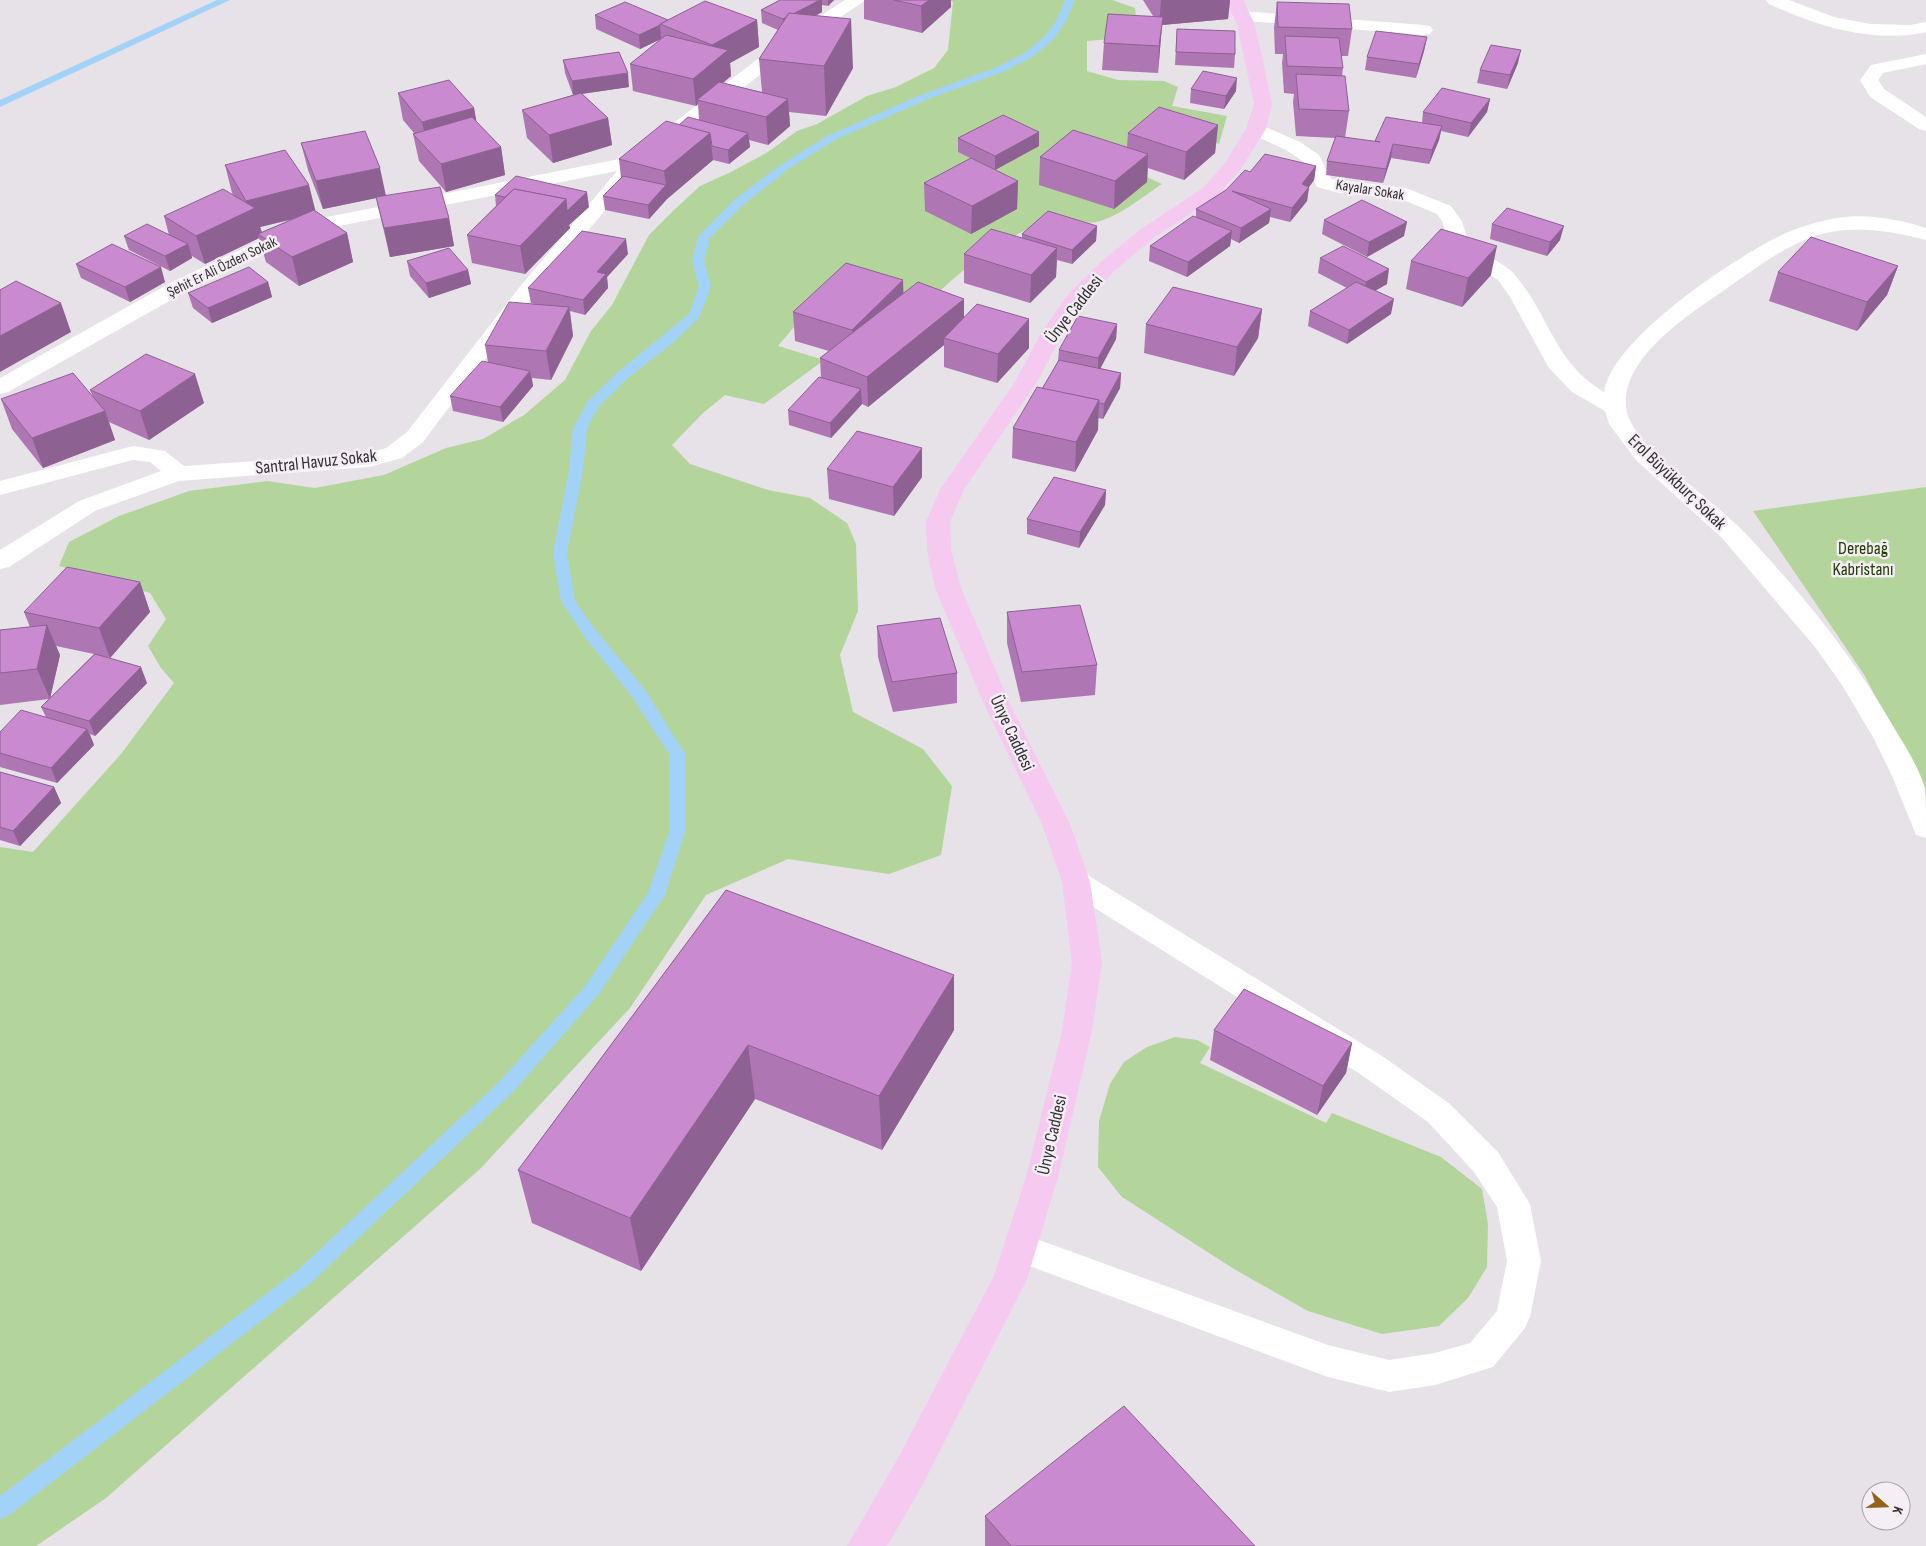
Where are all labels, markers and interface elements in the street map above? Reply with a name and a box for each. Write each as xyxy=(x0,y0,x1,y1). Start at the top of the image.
street label: Kayalar Sokak xyxy=(1335,175,1406,205)
street label: Şehit Er Ali Özden Sokak xyxy=(164,232,280,302)
street label: Ünye Caddesi xyxy=(1041,271,1107,347)
street label: Erol Büyükburç Sokak xyxy=(1623,430,1731,534)
street label: Santral Havuz Sokak xyxy=(254,445,378,479)
park label: Derebağ Kabristanı xyxy=(1833,538,1893,580)
street label: Ünye Caddesi xyxy=(985,692,1039,774)
street label: Ünye Caddesi xyxy=(1033,1093,1071,1177)
north arrow xyxy=(1861,1481,1911,1531)
text: K xyxy=(1889,1504,1907,1517)

